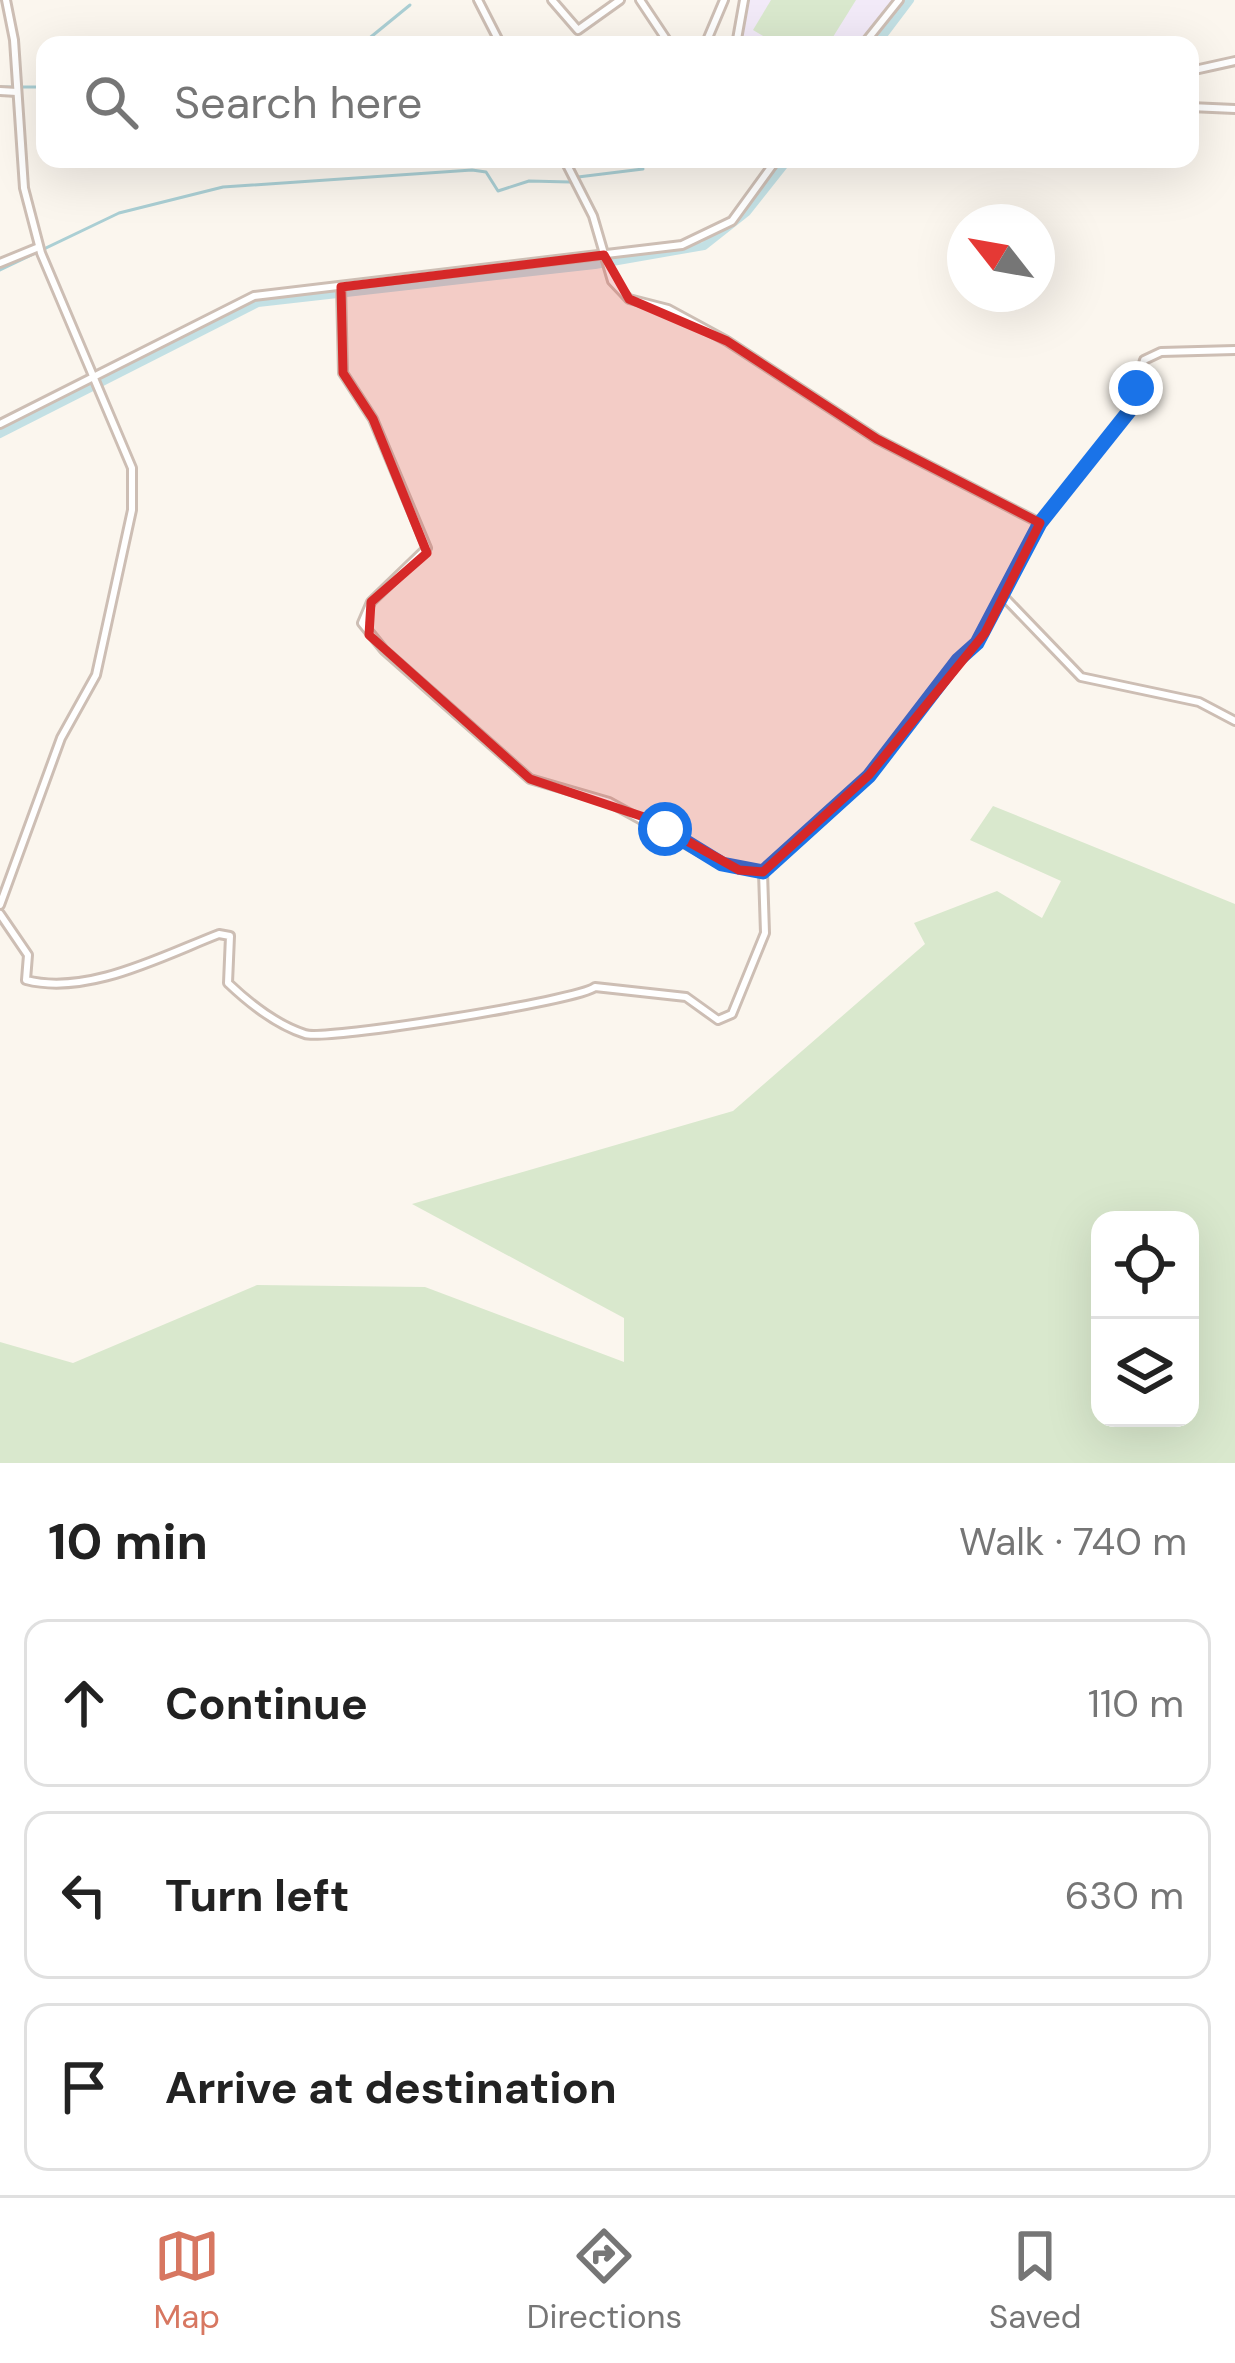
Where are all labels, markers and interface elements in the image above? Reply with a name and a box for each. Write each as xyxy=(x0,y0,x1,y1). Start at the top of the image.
search box xyxy=(36,36,1199,168)
icon: search xyxy=(78,69,144,135)
text: Search here xyxy=(174,73,422,132)
north arrow xyxy=(947,204,1055,312)
route end xyxy=(1109,361,1163,415)
route start xyxy=(638,802,692,856)
map controls xyxy=(1091,1211,1199,1427)
button: locate xyxy=(1091,1211,1199,1319)
button: layers xyxy=(1091,1319,1199,1427)
text: 10 min xyxy=(48,1508,208,1575)
text: Walk · 740 m xyxy=(959,1516,1187,1567)
icon: ahead xyxy=(51,1670,117,1736)
text: Continue xyxy=(165,1674,368,1733)
text: 110 m xyxy=(1088,1678,1184,1729)
icon: left xyxy=(51,1862,117,1928)
text: Turn left xyxy=(165,1866,349,1925)
text: 630 m xyxy=(1065,1870,1184,1921)
icon: arrive xyxy=(51,2054,117,2120)
text: Arrive at destination xyxy=(165,2058,617,2117)
tab: Map xyxy=(153,2223,220,2338)
tab: Directions xyxy=(527,2223,682,2338)
tab: Saved xyxy=(989,2223,1082,2338)

